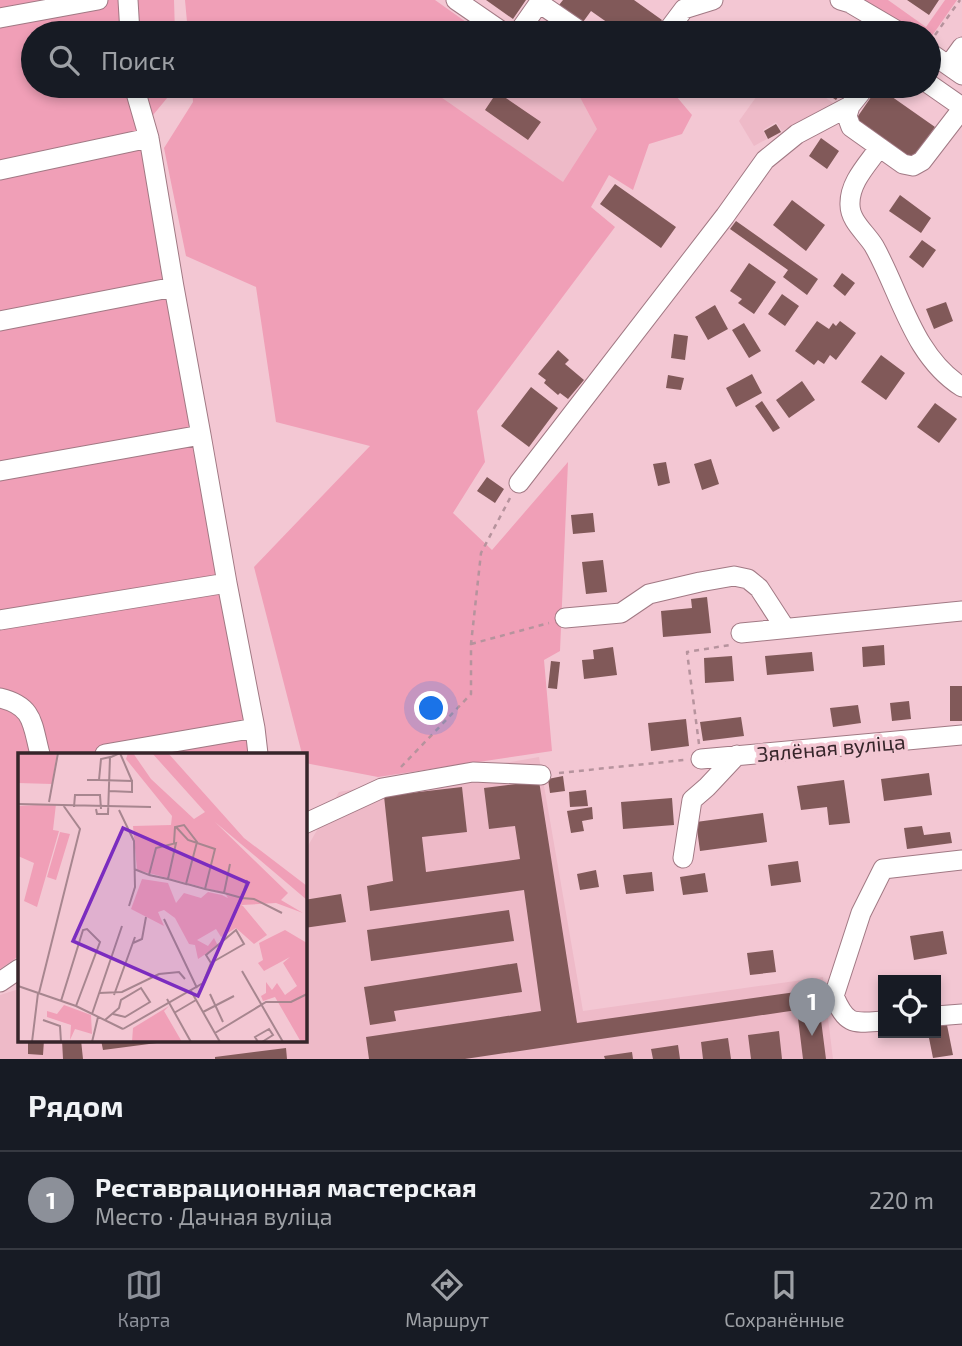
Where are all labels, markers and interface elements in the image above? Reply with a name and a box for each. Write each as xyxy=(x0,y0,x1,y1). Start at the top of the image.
search box xyxy=(21,21,941,98)
icon: search xyxy=(45,41,83,79)
text: Поиск xyxy=(101,44,175,75)
your location xyxy=(414,691,448,725)
street label: Зялёная вуліца xyxy=(756,728,906,767)
inset map xyxy=(18,753,306,1042)
map controls xyxy=(878,975,941,1038)
button: locate xyxy=(878,975,941,1038)
pin: 1 xyxy=(789,978,835,1036)
text: Рядом xyxy=(28,1087,124,1123)
text: Реставрационная мастерская xyxy=(95,1171,477,1202)
text: 1 xyxy=(46,1186,56,1214)
text: 220 m xyxy=(869,1186,934,1214)
text: Место · Дачная вуліца xyxy=(95,1202,333,1230)
tab: Карта xyxy=(117,1266,170,1331)
tab: Маршрут xyxy=(405,1266,489,1331)
tab: Сохранённые xyxy=(724,1266,845,1331)

